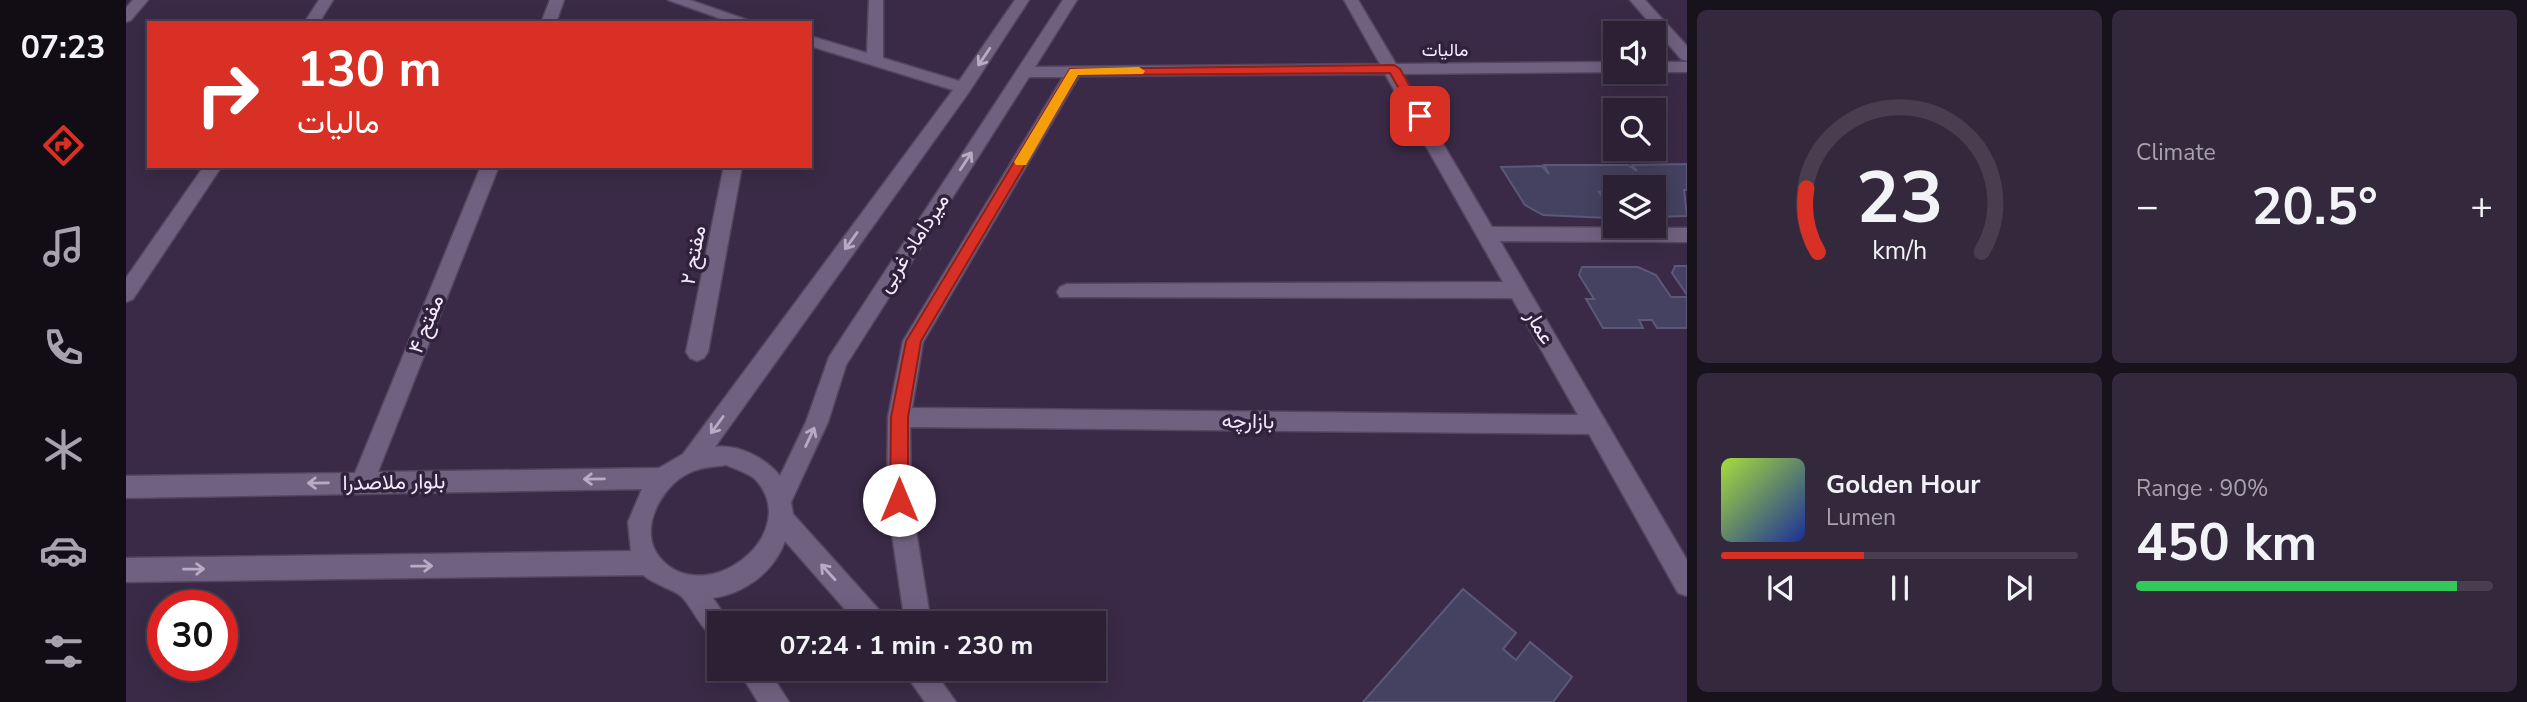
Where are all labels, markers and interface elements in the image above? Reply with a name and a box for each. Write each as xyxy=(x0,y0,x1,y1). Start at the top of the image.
map controls xyxy=(1603,21,1666,238)
button: sound xyxy=(1603,21,1666,84)
text: 07:23 xyxy=(21,26,105,69)
text: 130 m xyxy=(297,36,441,103)
street label: مالیات xyxy=(1422,38,1468,62)
one-way arrow xyxy=(977,47,991,66)
icon: right xyxy=(182,49,273,140)
pin xyxy=(1390,86,1450,146)
icon: arrive xyxy=(1401,97,1439,135)
button: search xyxy=(1603,98,1666,161)
text: مالیات xyxy=(297,101,380,144)
icon: directions xyxy=(39,121,88,170)
text: Climate xyxy=(2136,137,2216,168)
text: 23 xyxy=(1856,149,1943,249)
one-way arrow xyxy=(959,152,973,172)
text: 20.5° xyxy=(2251,171,2378,242)
button: layers xyxy=(1603,175,1666,238)
text: − xyxy=(2136,181,2159,232)
text: + xyxy=(2470,181,2493,232)
street label: میرداماد غربی xyxy=(870,188,956,298)
icon: music xyxy=(39,222,88,271)
street label: مفتح ۲ xyxy=(674,223,712,287)
one-way arrow xyxy=(844,231,859,250)
text: km/h xyxy=(1872,234,1927,268)
street label: مفتح ۴ xyxy=(402,290,450,358)
street label: عمار xyxy=(1518,304,1561,349)
icon: phone xyxy=(39,323,88,372)
street label: بازارچه xyxy=(1221,407,1275,435)
one-way arrow xyxy=(710,415,724,434)
icon: climate xyxy=(39,425,88,474)
one-way arrow xyxy=(804,427,817,448)
position arrow xyxy=(862,463,936,537)
street label: بلوار ملاصدرا xyxy=(342,467,446,497)
text: Golden Hour xyxy=(1826,467,1981,502)
one-way arrow xyxy=(583,472,606,486)
text: Range · 90% xyxy=(2136,473,2268,504)
one-way arrow xyxy=(306,476,329,490)
text: Lumen xyxy=(1826,502,1896,533)
text: 450 km xyxy=(2136,507,2317,578)
icon: car xyxy=(39,526,88,575)
one-way arrow xyxy=(410,559,433,573)
one-way arrow xyxy=(182,563,205,576)
one-way arrow xyxy=(820,563,836,581)
icon: previous xyxy=(1762,569,1800,607)
icon: pause xyxy=(1881,569,1919,607)
icon: next xyxy=(2000,569,2038,607)
speed limit sign: 30 xyxy=(147,590,238,681)
icon: filters xyxy=(39,627,88,676)
text: 07:24 · 1 min · 230 m xyxy=(780,628,1033,663)

